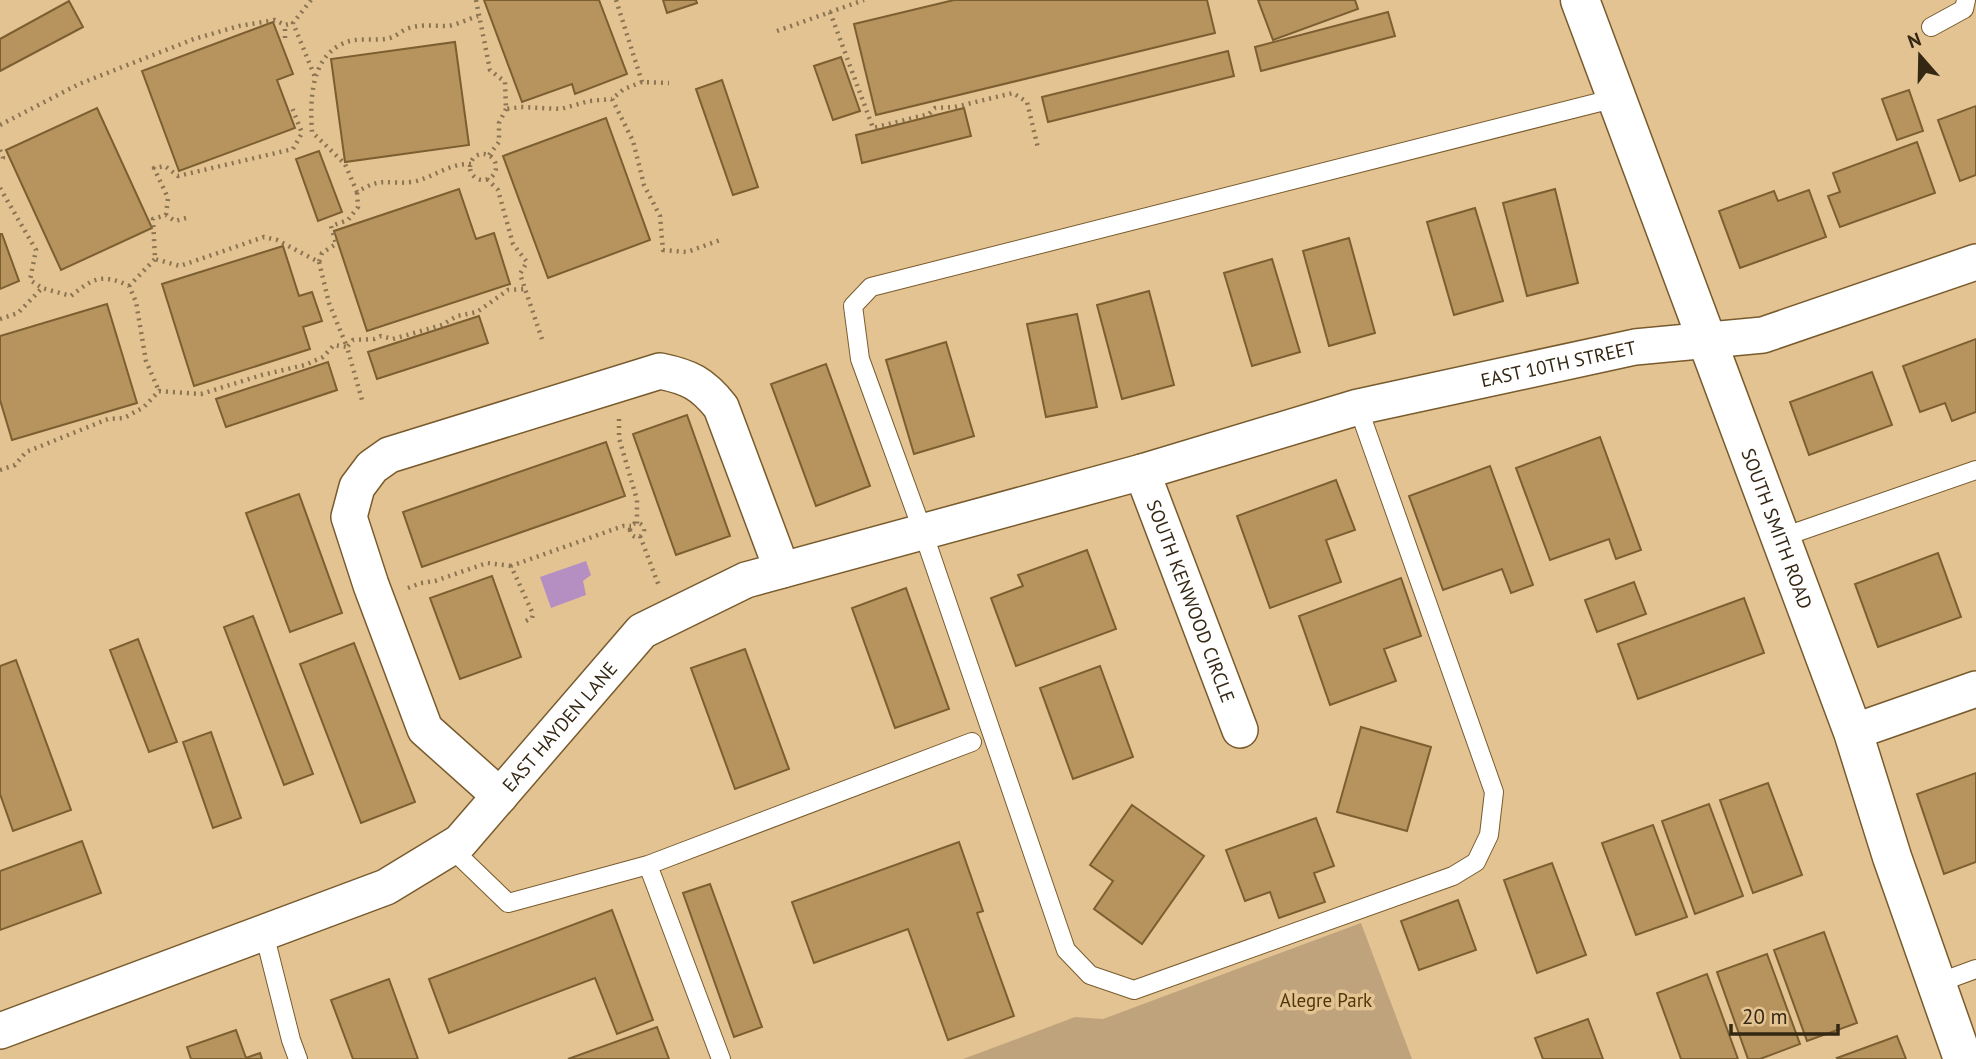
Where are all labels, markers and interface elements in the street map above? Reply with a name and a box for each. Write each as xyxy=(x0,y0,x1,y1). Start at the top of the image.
north arrow xyxy=(1885,21,1955,91)
text: N xyxy=(1904,27,1924,53)
street label: EAST 10TH STREET xyxy=(1478,335,1639,392)
street label: SOUTH SMITH ROAD xyxy=(1736,445,1818,612)
street label: SOUTH KENWOOD CIRCLE xyxy=(1142,496,1240,706)
street label: EAST HAYDEN LANE xyxy=(497,657,622,797)
park label: Alegre Park xyxy=(1280,988,1372,1012)
scale bar xyxy=(1731,992,1838,1036)
text: 20 m xyxy=(1742,1003,1788,1030)

